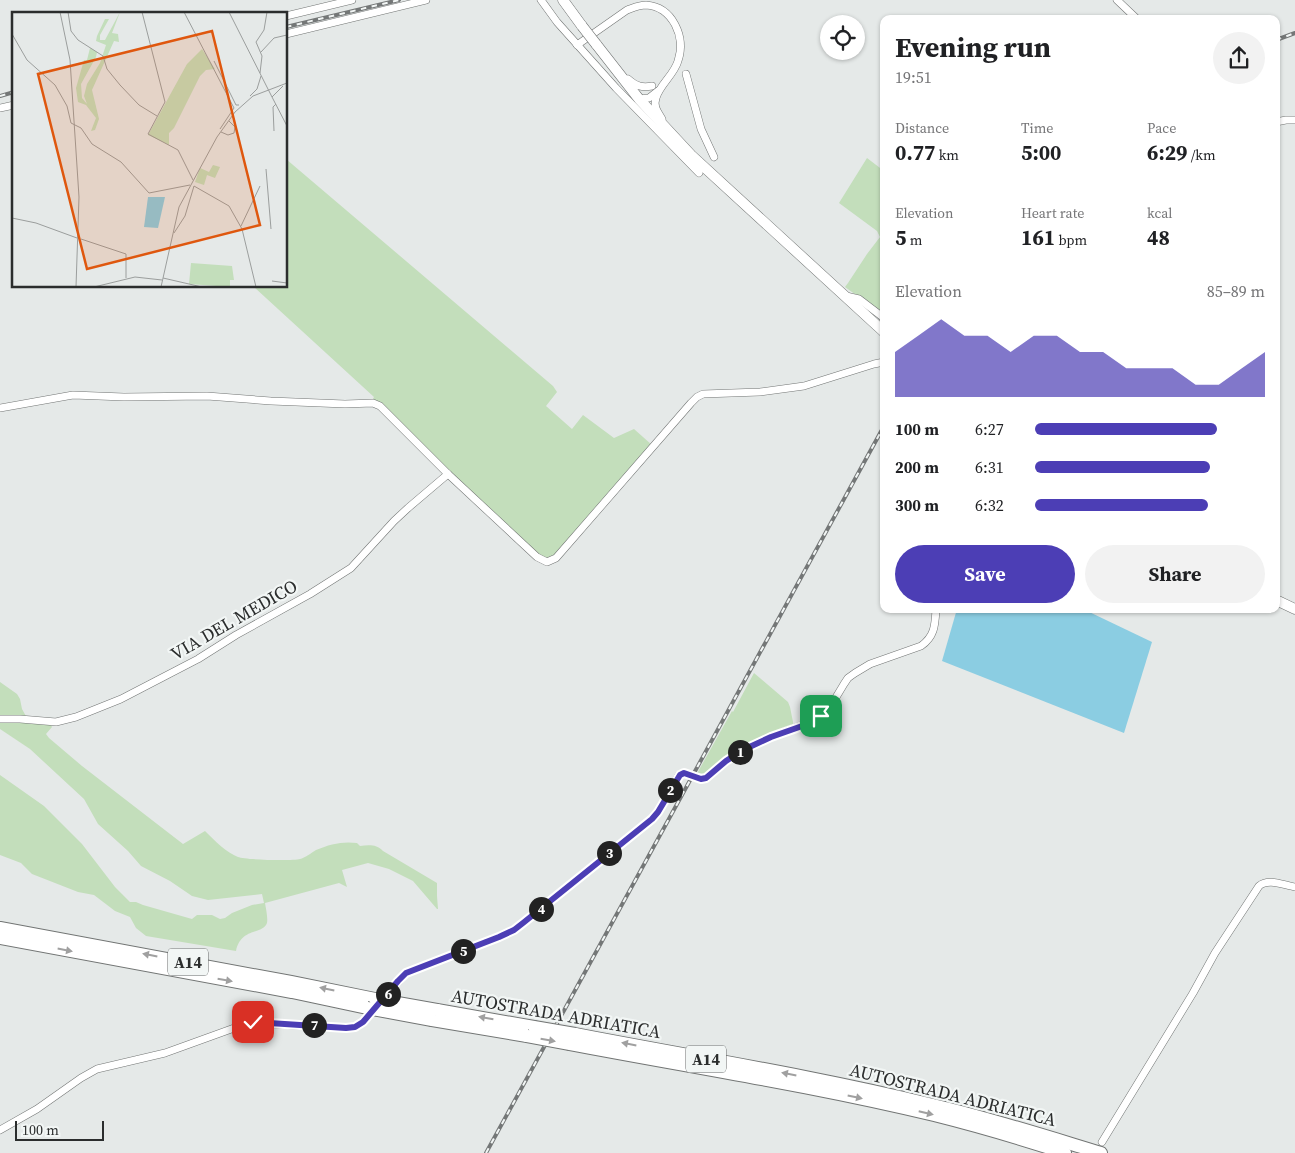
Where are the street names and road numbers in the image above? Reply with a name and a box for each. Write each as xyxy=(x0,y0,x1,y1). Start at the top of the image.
street label: VIA DEL MEDICO xyxy=(166,573,302,666)
road number: A14 xyxy=(168,949,208,976)
street label: AUTOSTRADA ADRIATICA xyxy=(449,983,663,1044)
road number: A14 xyxy=(686,1046,726,1072)
street label: AUTOSTRADA ADRIATICA xyxy=(847,1057,1059,1132)

